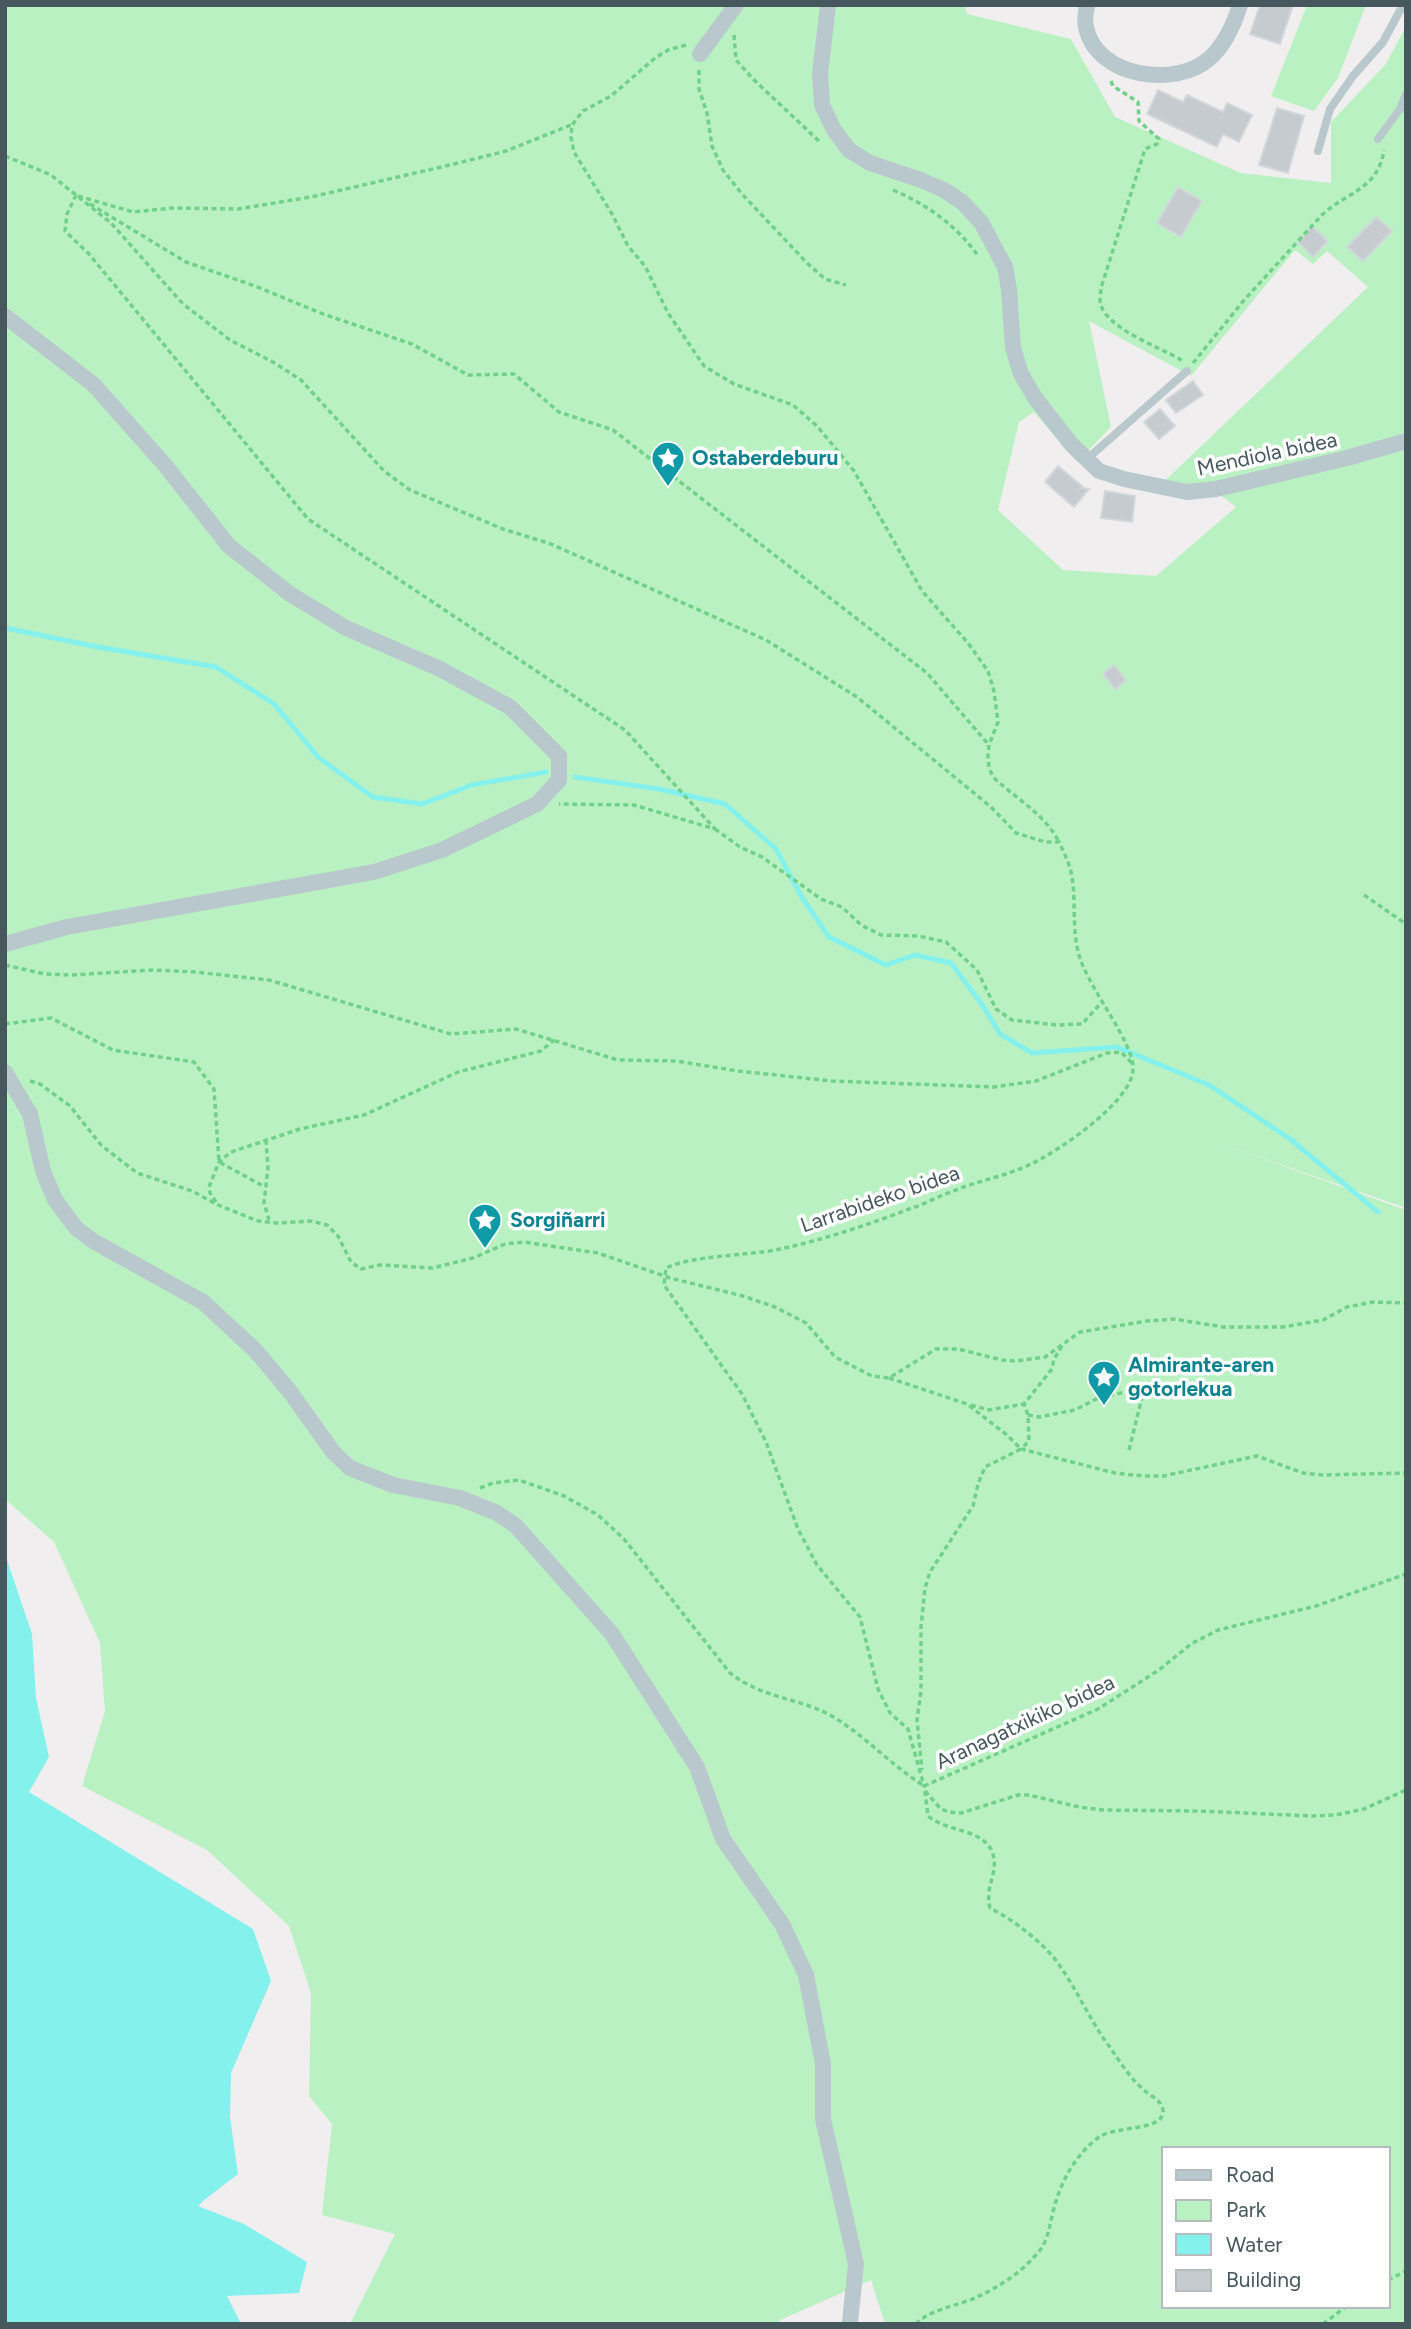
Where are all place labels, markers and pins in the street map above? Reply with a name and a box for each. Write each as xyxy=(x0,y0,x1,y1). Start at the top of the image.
place icon: Ostaberdeburu xyxy=(649,439,687,488)
place label: Ostaberdeburu xyxy=(692,445,838,470)
place icon: Sorgiñarri xyxy=(466,1201,504,1250)
place label: Sorgiñarri xyxy=(510,1207,606,1232)
place label: Almirante-aren gotorlekua xyxy=(1128,1352,1274,1401)
place icon: Almirante-aren gotorlekua xyxy=(1085,1358,1123,1407)

